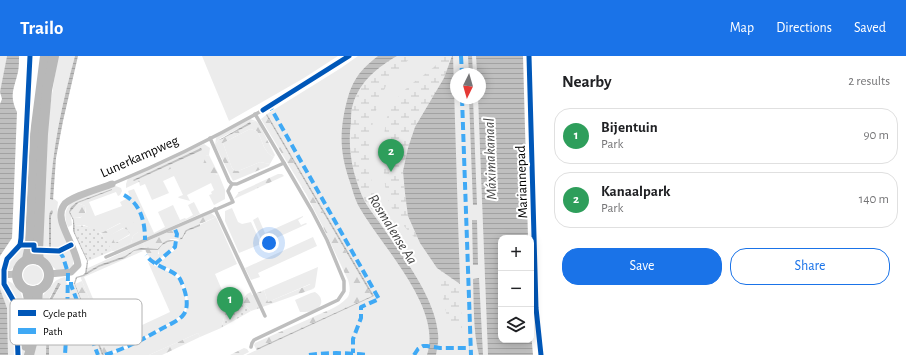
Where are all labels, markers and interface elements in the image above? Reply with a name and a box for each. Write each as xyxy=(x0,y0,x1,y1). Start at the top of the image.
text: Trailo xyxy=(20,19,63,38)
text: Map xyxy=(730,21,754,35)
text: Directions xyxy=(776,21,832,35)
text: Saved xyxy=(854,21,886,35)
north arrow xyxy=(450,68,486,104)
text: Nearby xyxy=(562,73,612,90)
text: 2 results xyxy=(848,75,890,88)
water label: Máximakanaal xyxy=(482,117,499,200)
text: Bijentuin xyxy=(601,120,658,135)
text: 1 xyxy=(574,129,578,142)
text: 90 m xyxy=(863,129,889,142)
street label: Lunerkampweg xyxy=(98,133,181,180)
text: Park xyxy=(601,138,623,151)
pin: 2 xyxy=(378,139,404,172)
street label: Mariannepad xyxy=(514,145,530,219)
text: Kanaalpark xyxy=(601,184,670,199)
water label: Rosmalense Aa xyxy=(365,192,420,267)
text: 2 xyxy=(573,193,579,206)
text: 140 m xyxy=(859,193,889,206)
text: Park xyxy=(601,202,623,215)
your location xyxy=(259,233,279,253)
map controls xyxy=(498,235,534,343)
button: + xyxy=(498,235,534,271)
button: Save xyxy=(562,248,722,285)
button: Share xyxy=(730,248,890,285)
button: − xyxy=(498,271,534,307)
pin: 1 xyxy=(217,287,243,320)
legend xyxy=(10,299,142,345)
button: layers xyxy=(498,307,534,343)
text: Cycle path xyxy=(43,308,87,319)
text: Path xyxy=(43,326,63,337)

